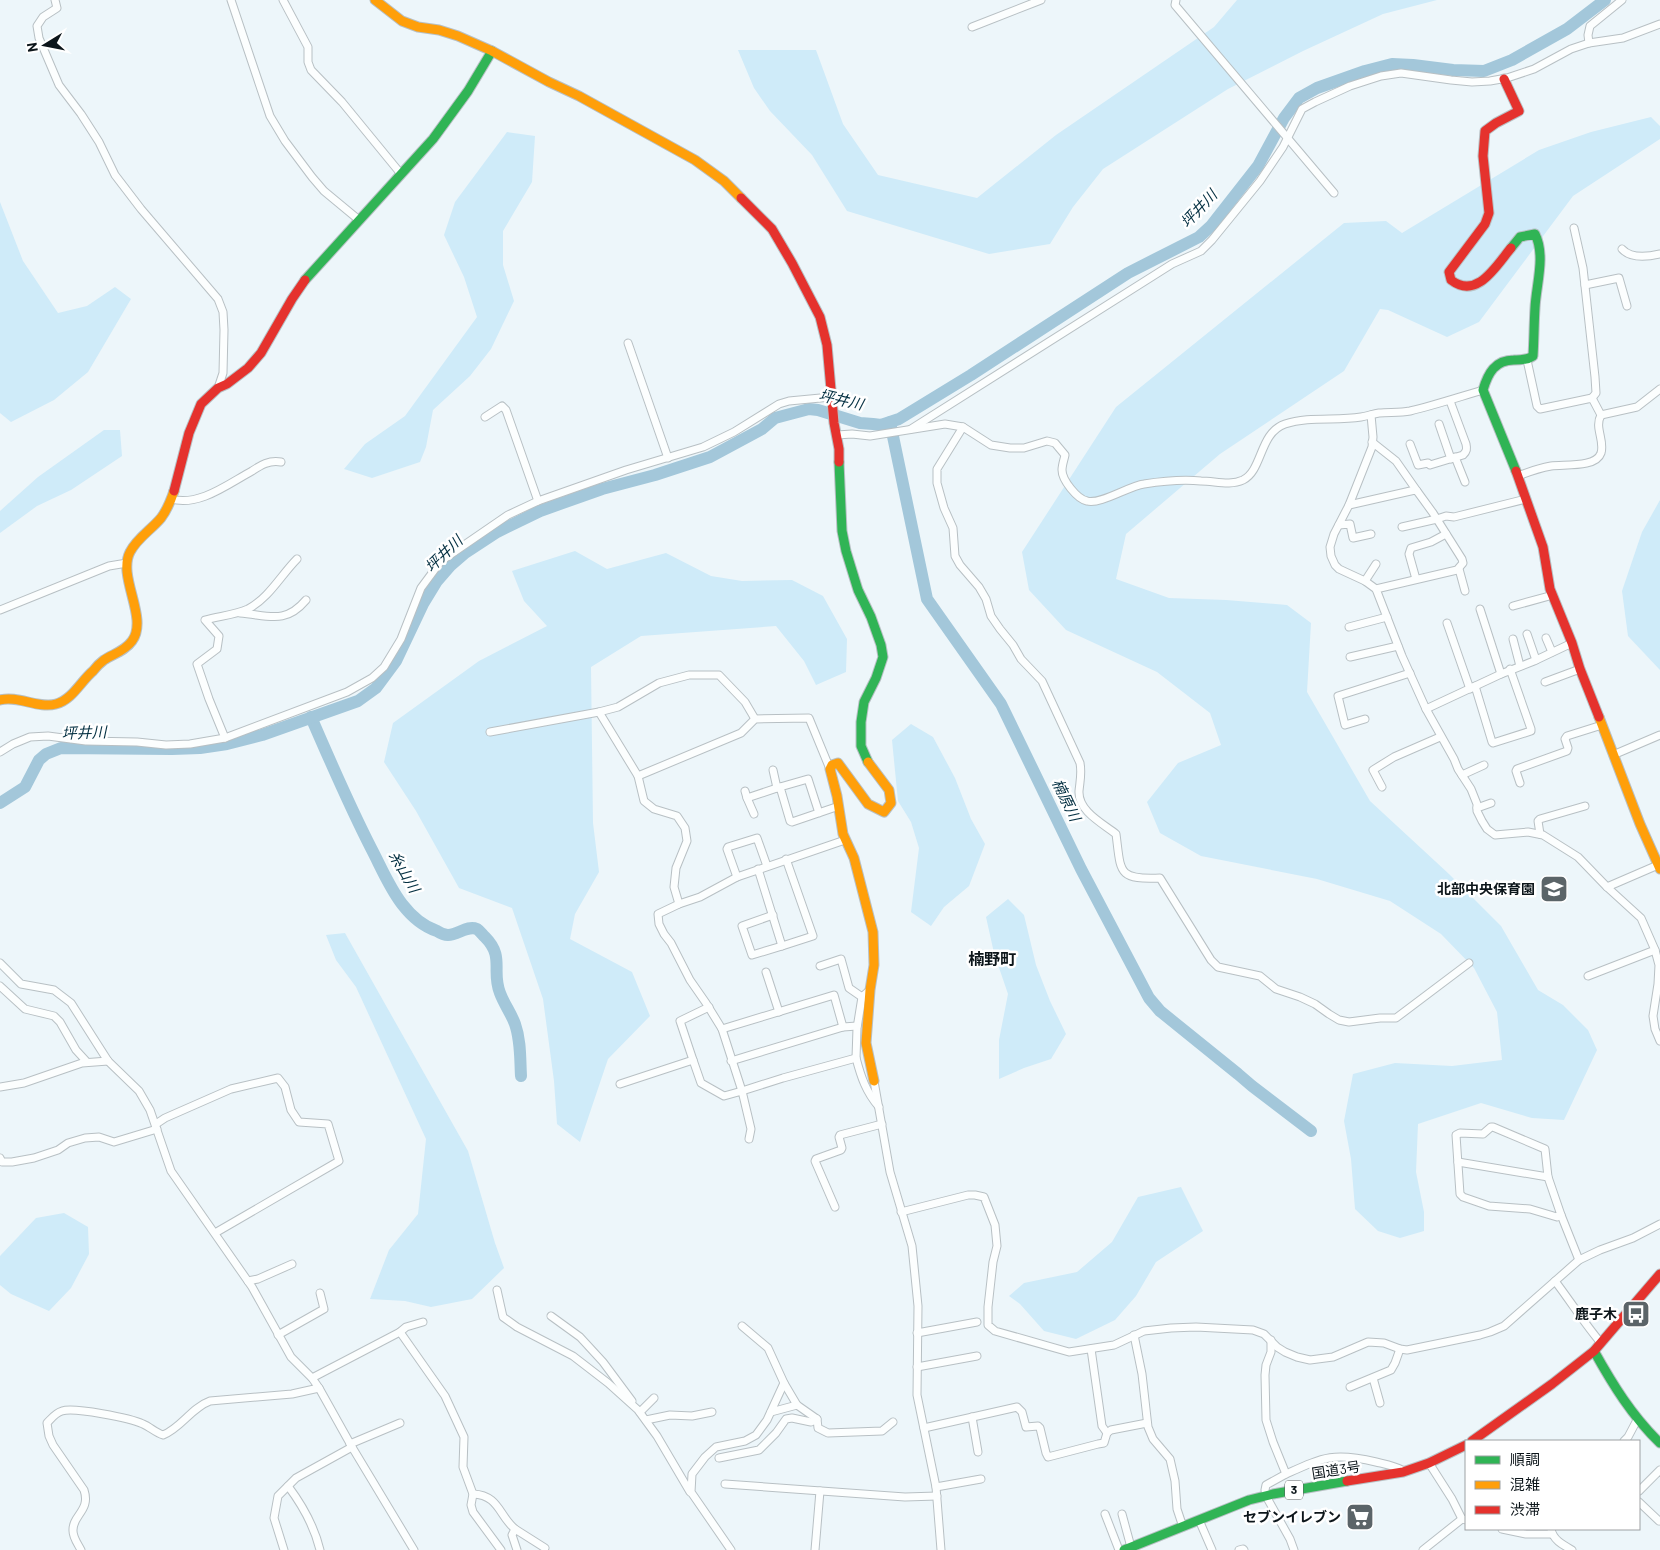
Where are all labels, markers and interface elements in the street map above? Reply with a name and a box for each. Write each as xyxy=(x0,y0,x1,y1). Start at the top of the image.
north arrow xyxy=(20,20,70,70)
text: N xyxy=(23,41,41,53)
water label: 坪井川 xyxy=(1176,184,1222,231)
water label: 坪井川 xyxy=(817,385,867,413)
water label: 坪井川 xyxy=(421,530,467,575)
water label: 坪井川 xyxy=(61,722,109,742)
water label: 楠原川 xyxy=(1049,775,1086,826)
water label: 糸山川 xyxy=(386,848,425,897)
school or university icon: 北部中央保育園 xyxy=(1539,874,1569,904)
place label: 北部中央保育園 xyxy=(1437,880,1535,897)
district label: 楠野町 xyxy=(968,949,1016,968)
bus stop icon: 鹿子木 xyxy=(1621,1299,1651,1329)
place label: 鹿子木 xyxy=(1575,1305,1617,1322)
legend xyxy=(1465,1440,1640,1530)
text: 順調 xyxy=(1510,1450,1540,1468)
street label: 国道3号 xyxy=(1310,1457,1362,1482)
text: 混雑 xyxy=(1510,1475,1540,1493)
road number: 3 xyxy=(1285,1480,1303,1500)
text: 渋滞 xyxy=(1510,1500,1540,1518)
supermarket icon: セブンイレブン xyxy=(1345,1502,1375,1532)
place label: セブンイレブン xyxy=(1243,1508,1341,1525)

